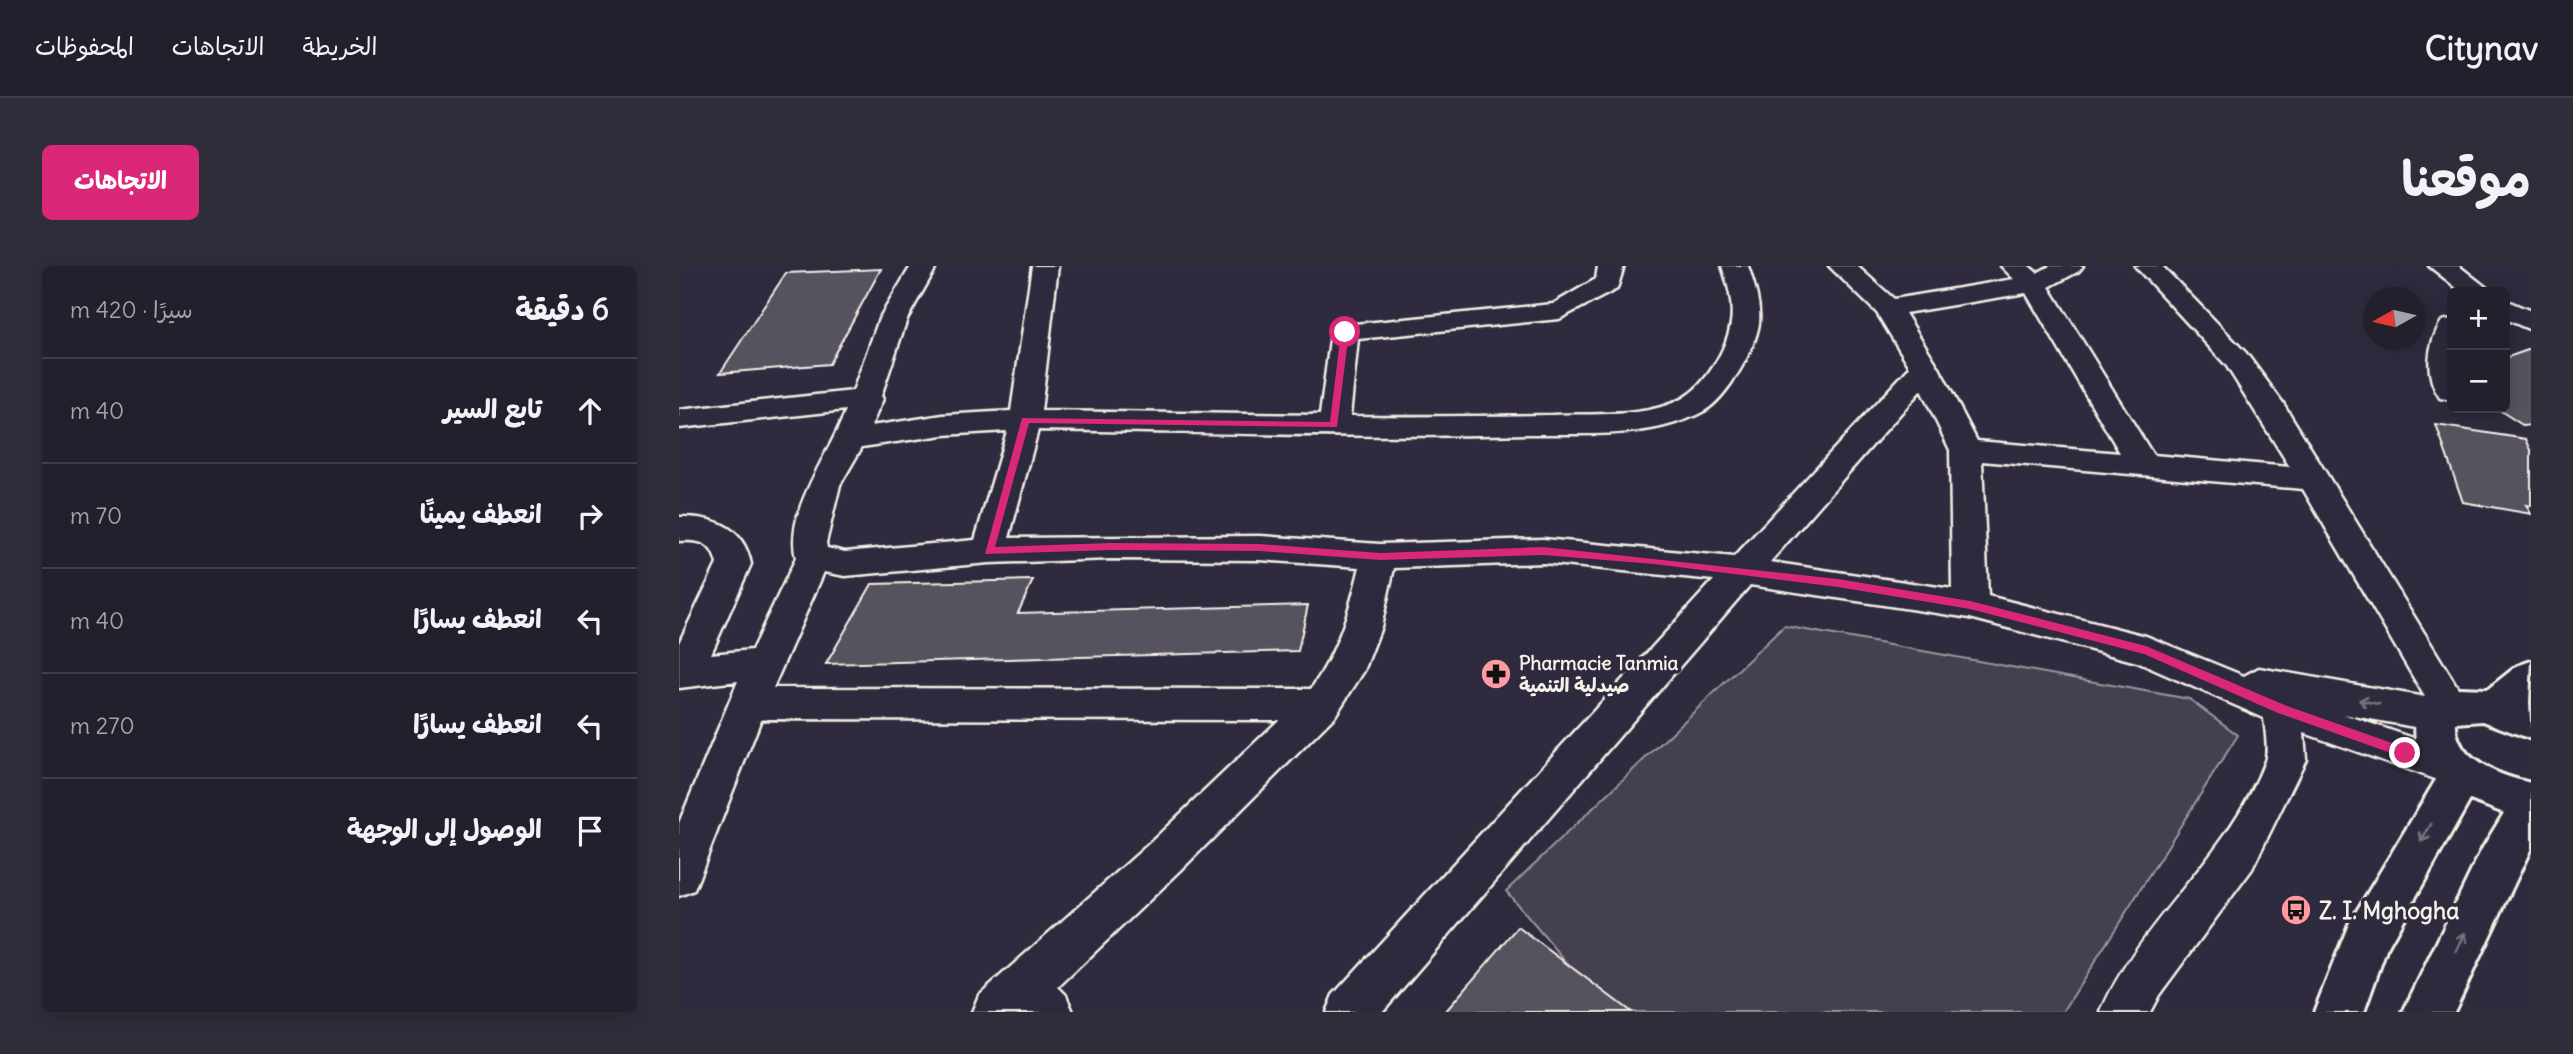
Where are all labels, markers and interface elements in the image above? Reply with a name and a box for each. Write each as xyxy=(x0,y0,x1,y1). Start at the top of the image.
text: Citynav xyxy=(2425,27,2538,69)
text: المحفوظات xyxy=(35,31,134,61)
text: الاتجاهات xyxy=(172,31,265,61)
text: الخريطة xyxy=(303,31,377,61)
button: الاتجاهات xyxy=(42,145,199,220)
text: موقعنا xyxy=(2401,148,2531,209)
north arrow xyxy=(2363,287,2426,350)
map controls xyxy=(2447,287,2510,413)
button: + xyxy=(2447,287,2510,350)
text: 6 دقيقة xyxy=(515,290,609,328)
text: سيرًا · 420 m xyxy=(70,295,193,324)
route start xyxy=(1329,316,1360,347)
button: − xyxy=(2447,350,2510,413)
text: تابع السير xyxy=(443,392,542,425)
icon: ahead xyxy=(571,392,609,430)
text: 40 m xyxy=(70,396,124,425)
text: انعطف يمينًا xyxy=(420,497,542,530)
icon: right xyxy=(571,497,609,535)
text: 70 m xyxy=(70,501,122,530)
text: انعطف يسارًا xyxy=(413,602,542,635)
icon: left xyxy=(571,602,609,640)
text: 40 m xyxy=(70,606,124,635)
place label: Pharmacie Tanmia صيدلية التنمية xyxy=(1519,651,1679,697)
pharmacy icon: Pharmacie Tanmia صيدلية التنمية xyxy=(1479,657,1513,691)
one-way arrow xyxy=(2358,695,2381,709)
text: انعطف يسارًا xyxy=(413,707,542,740)
icon: left xyxy=(571,707,609,745)
text: 270 m xyxy=(70,711,135,740)
route end xyxy=(2389,737,2420,768)
text: الوصول إلى الوجهة xyxy=(347,812,542,845)
icon: arrive xyxy=(571,812,609,850)
one-way arrow xyxy=(2419,822,2433,842)
bus stop icon: Z. I. Mghogha xyxy=(2279,893,2313,927)
place label: Z. I. Mghogha xyxy=(2319,896,2459,925)
one-way arrow xyxy=(2455,932,2468,953)

